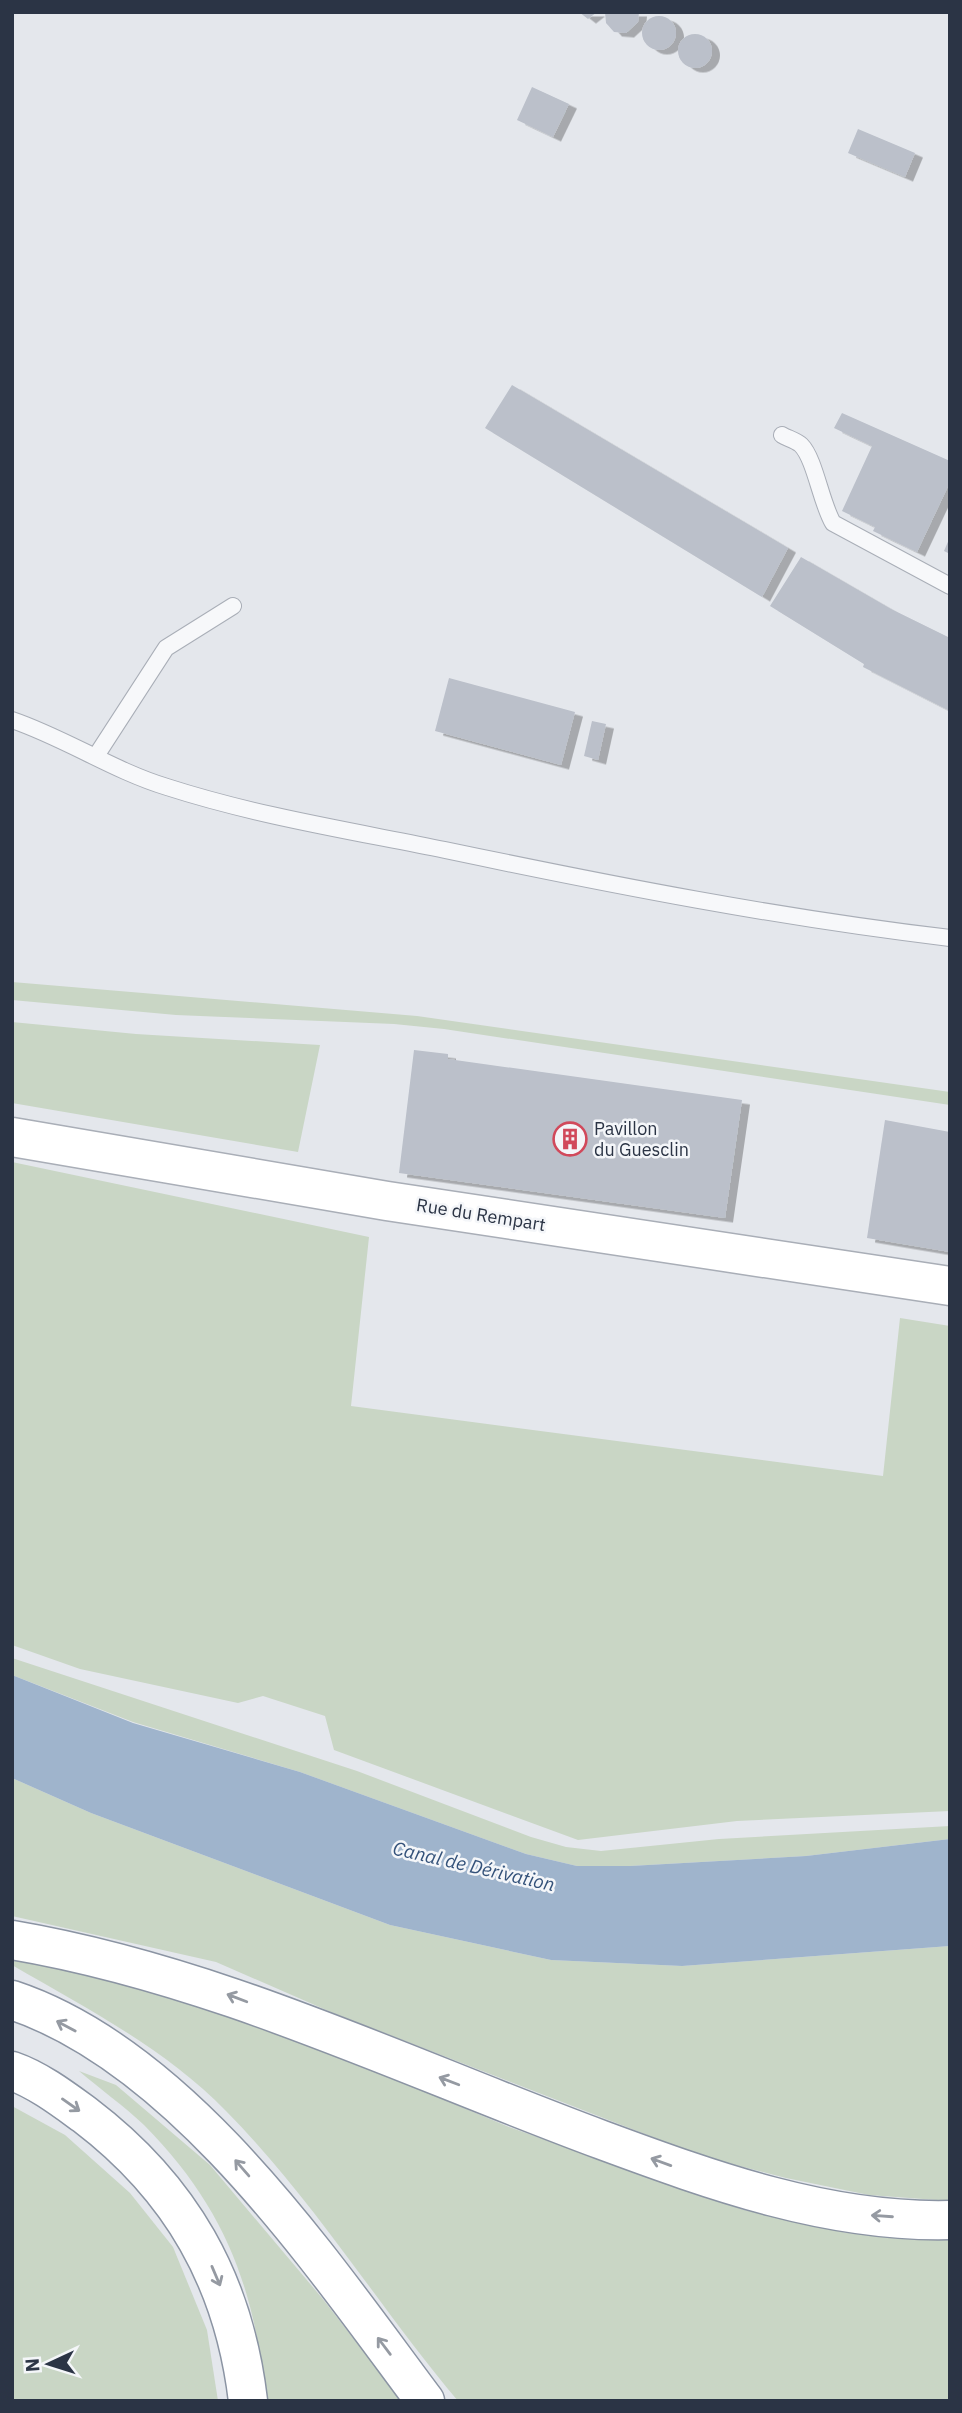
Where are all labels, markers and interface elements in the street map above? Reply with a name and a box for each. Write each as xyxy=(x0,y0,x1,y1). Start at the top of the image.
place label: Pavillon du Guesclin xyxy=(594,1117,689,1161)
building icon: Pavillon du Guesclin xyxy=(551,1120,589,1158)
street label: Rue du Rempart xyxy=(415,1193,547,1236)
water label: Canal de Dérivation xyxy=(391,1836,557,1896)
one-way arrow xyxy=(226,1991,248,2004)
one-way arrow xyxy=(56,2019,77,2032)
one-way arrow xyxy=(438,2074,460,2087)
one-way arrow xyxy=(61,2098,80,2112)
one-way arrow xyxy=(651,2155,673,2167)
one-way arrow xyxy=(234,2160,250,2178)
one-way arrow xyxy=(870,2210,893,2223)
one-way arrow xyxy=(211,2265,224,2286)
north arrow xyxy=(14,2329,84,2399)
one-way arrow xyxy=(377,2337,391,2356)
text: N xyxy=(20,2357,44,2373)

